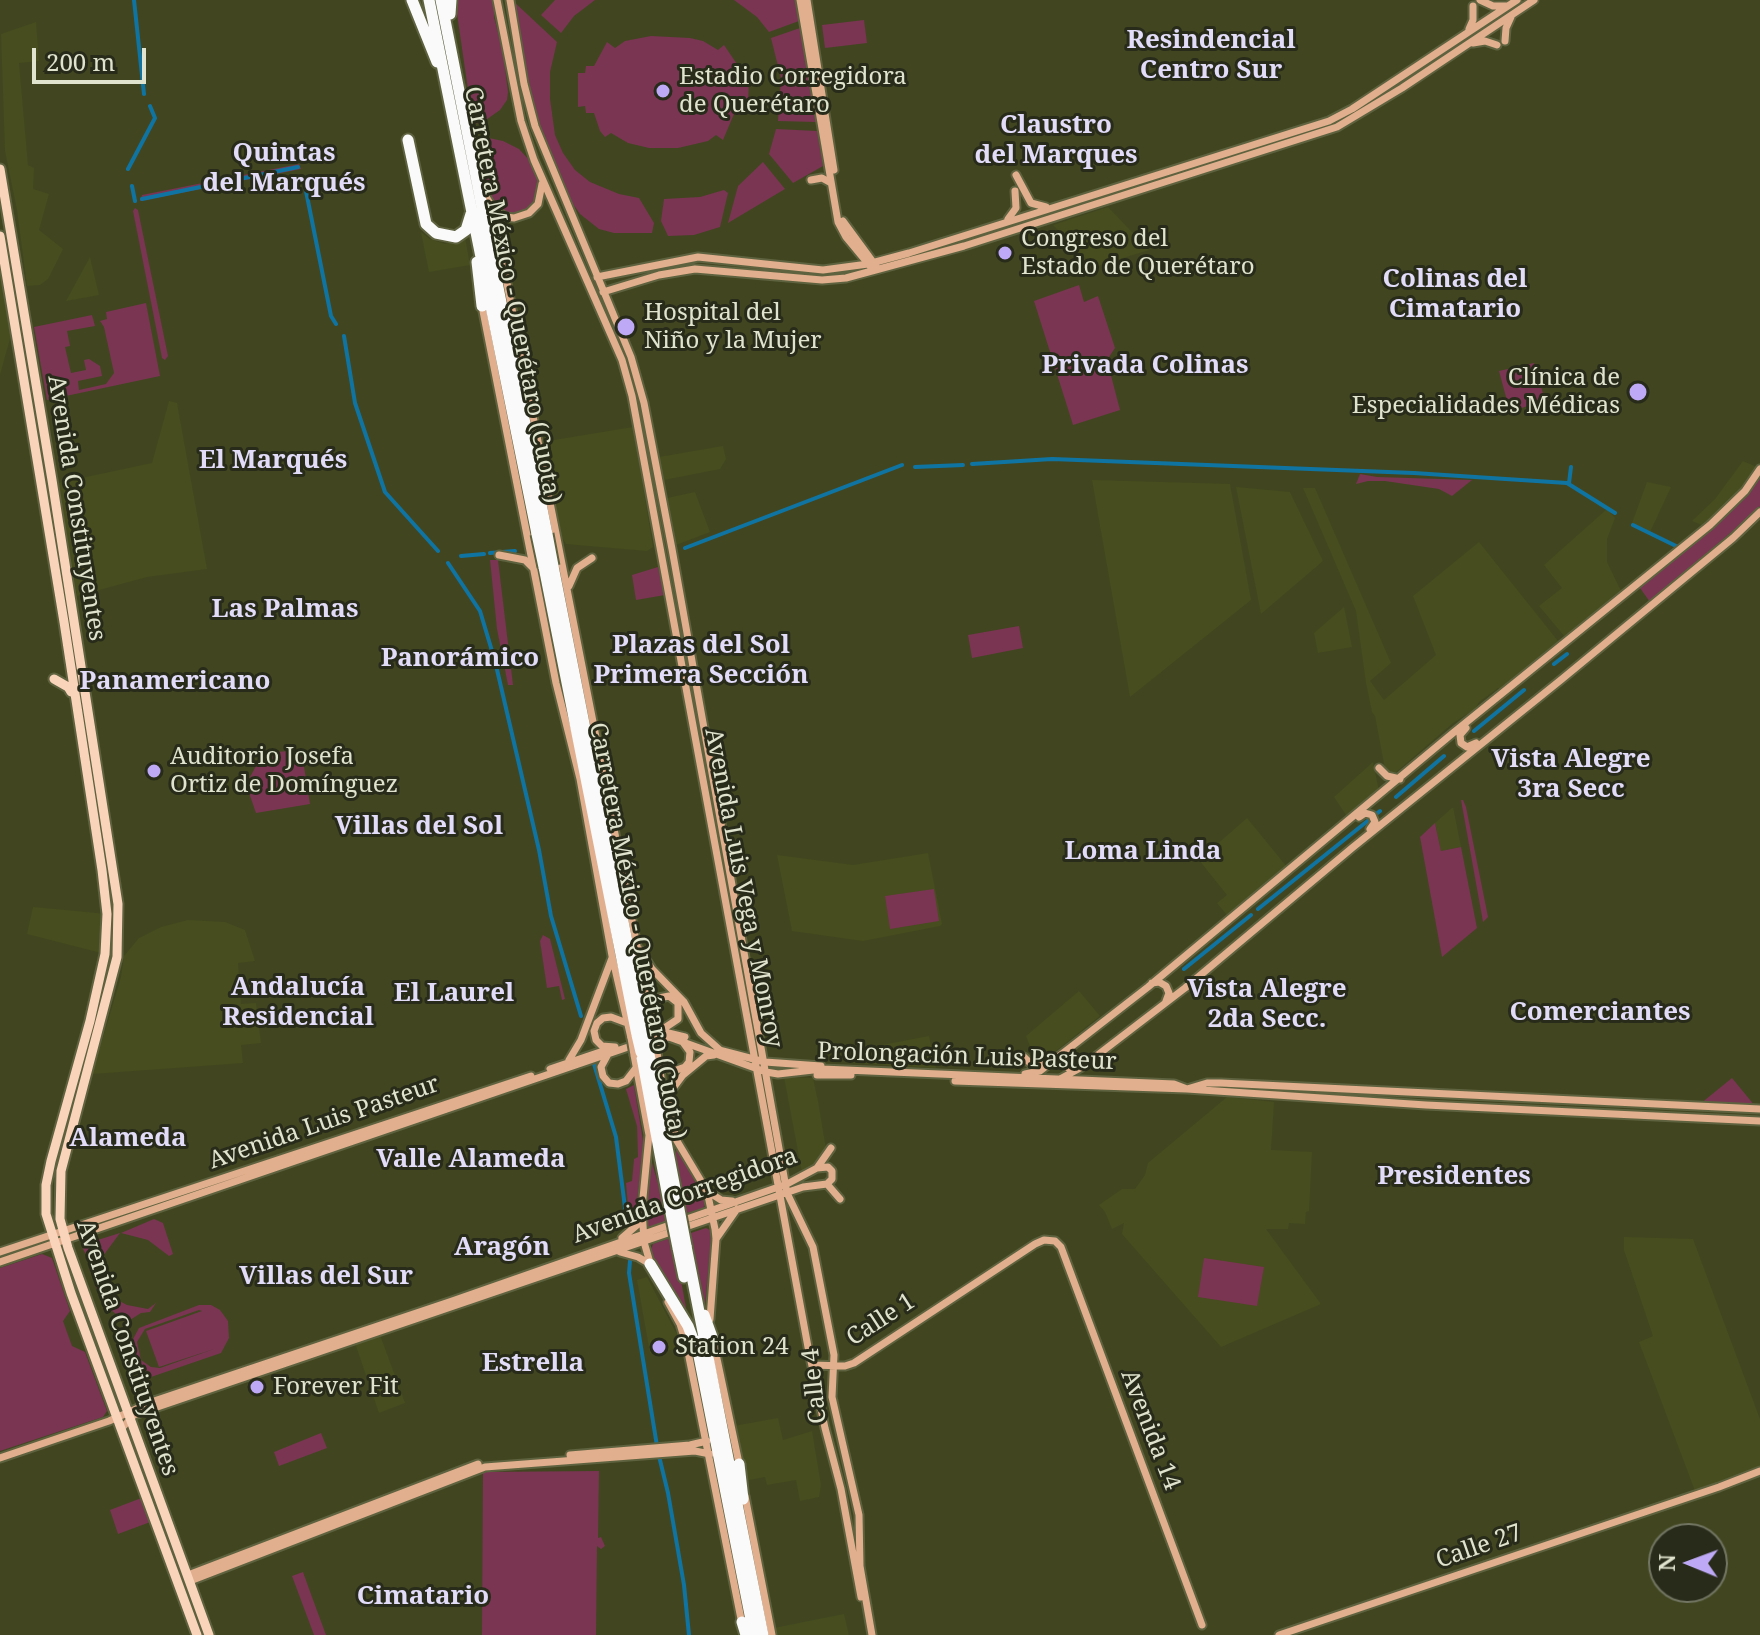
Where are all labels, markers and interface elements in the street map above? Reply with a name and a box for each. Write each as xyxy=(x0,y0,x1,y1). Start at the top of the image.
district label: Resindencial Centro Sur xyxy=(1126,25,1296,86)
scale bar xyxy=(36,32,150,82)
text: 200 m xyxy=(46,45,115,78)
place label: Estadio Corregidora de Querétaro xyxy=(679,63,907,119)
marker: Estadio Corregidora de Querétaro xyxy=(654,82,672,100)
street label: Carretera México - Querétaro (Cuota) xyxy=(457,84,567,506)
district label: Claustro del Marques xyxy=(974,110,1138,172)
district label: Quintas del Marqués xyxy=(202,138,366,200)
place label: Congreso del Estado de Querétaro xyxy=(1021,225,1255,281)
marker: Congreso del Estado de Querétaro xyxy=(996,244,1014,262)
district label: Colinas del Cimatario xyxy=(1383,264,1527,326)
place label: Hospital del Niño y la Mujer xyxy=(644,299,822,355)
marker: Hospital del Niño y la Mujer xyxy=(615,316,637,338)
district label: Privada Colinas xyxy=(1041,350,1249,382)
place label: Clínica de Especialidades Médicas xyxy=(1352,364,1620,420)
street label: Avenida Constituyentes xyxy=(41,373,111,643)
marker: Clínica de Especialidades Médicas xyxy=(1627,381,1649,403)
district label: El Marqués xyxy=(199,445,347,477)
district label: Las Palmas xyxy=(212,594,358,626)
district label: Plazas del Sol Primera Sección xyxy=(593,630,809,692)
district label: Panorámico xyxy=(381,643,539,675)
district label: Panamericano xyxy=(80,666,270,698)
street label: Carretera México - Querétaro (Cuota) xyxy=(582,720,692,1142)
street label: Avenida Luis Vega y Monroy xyxy=(698,726,788,1050)
place label: Auditorio Josefa Ortiz de Domínguez xyxy=(170,743,398,799)
district label: Vista Alegre 3ra Secc xyxy=(1491,744,1651,806)
marker: Auditorio Josefa Ortiz de Domínguez xyxy=(145,762,163,780)
district label: Villas del Sol xyxy=(335,811,503,843)
district label: Loma Linda xyxy=(1065,836,1221,868)
district label: Andalucía Residencial xyxy=(222,972,374,1034)
district label: Vista Alegre 2da Secc. xyxy=(1187,974,1347,1036)
district label: El Laurel xyxy=(394,978,514,1010)
district label: Comerciantes xyxy=(1509,997,1691,1029)
street label: Prolongación Luis Pasteur xyxy=(817,1037,1117,1077)
street label: Avenida Luis Pasteur xyxy=(205,1070,443,1176)
district label: Alameda xyxy=(69,1123,187,1155)
street label: Avenida Corregidora xyxy=(569,1142,801,1250)
district label: Valle Alameda xyxy=(376,1144,566,1176)
district label: Presidentes xyxy=(1377,1161,1531,1193)
street label: Avenida Constituyentes xyxy=(70,1216,184,1480)
district label: Aragón xyxy=(454,1232,550,1264)
district label: Villas del Sur xyxy=(239,1261,413,1293)
street label: Calle 1 xyxy=(841,1287,921,1353)
place label: Station 24 xyxy=(675,1333,789,1361)
marker: Station 24 xyxy=(650,1338,668,1356)
street label: Calle 4 xyxy=(797,1347,833,1425)
district label: Estrella xyxy=(482,1348,584,1380)
street label: Avenida 14 xyxy=(1114,1366,1186,1494)
place label: Forever Fit xyxy=(273,1373,399,1401)
marker: Forever Fit xyxy=(248,1378,266,1396)
street label: Calle 27 xyxy=(1432,1519,1526,1575)
north arrow xyxy=(1648,1523,1728,1603)
text: N xyxy=(1651,1554,1681,1572)
district label: Cimatario xyxy=(357,1581,489,1613)

